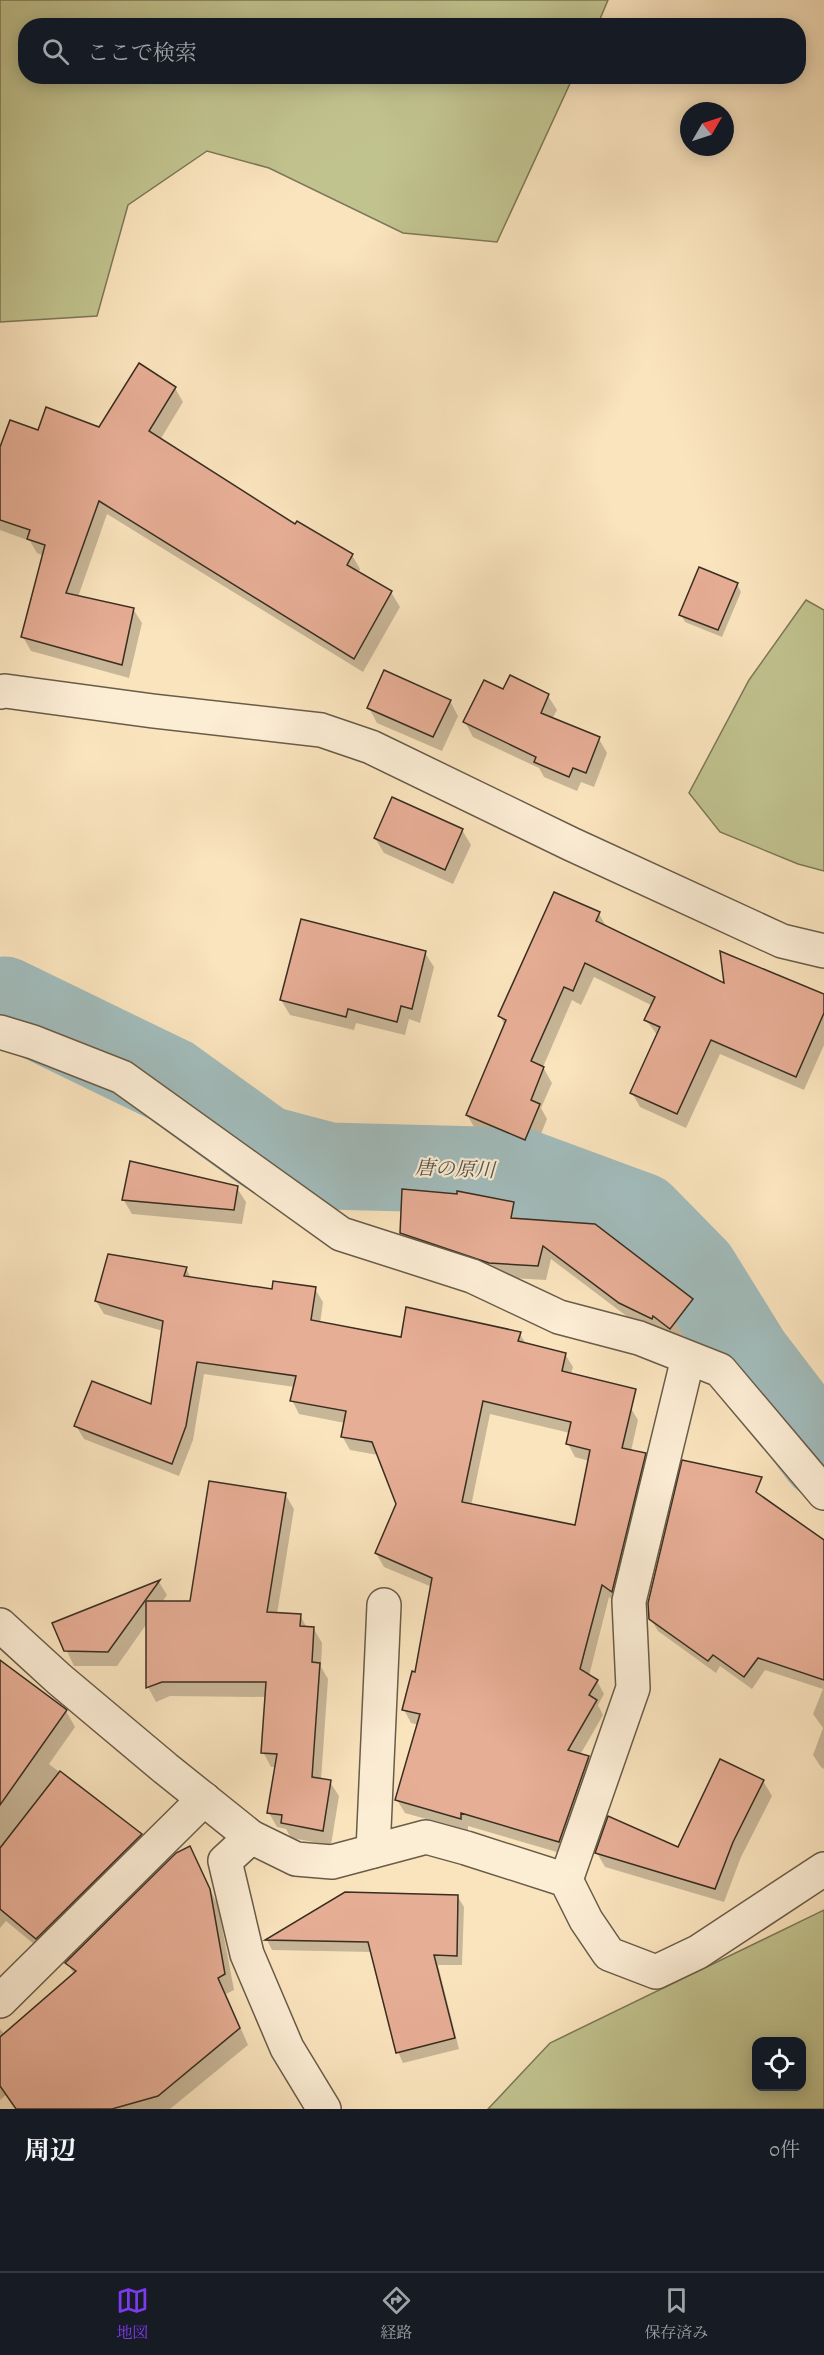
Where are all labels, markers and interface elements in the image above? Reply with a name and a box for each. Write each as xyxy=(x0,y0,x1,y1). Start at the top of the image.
search box xyxy=(18,18,806,84)
icon: search xyxy=(39,35,72,68)
text: ここで検索 xyxy=(87,38,197,68)
north arrow xyxy=(680,102,734,156)
water label: 唐の原川 xyxy=(415,1154,497,1184)
map controls xyxy=(752,2037,806,2091)
button: locate xyxy=(752,2037,806,2091)
text: 周辺 xyxy=(24,2133,76,2168)
text: 0件 xyxy=(769,2136,800,2163)
tab: 地図 xyxy=(116,2284,149,2344)
tab: 経路 xyxy=(380,2284,413,2344)
tab: 保存済み xyxy=(644,2284,708,2344)

